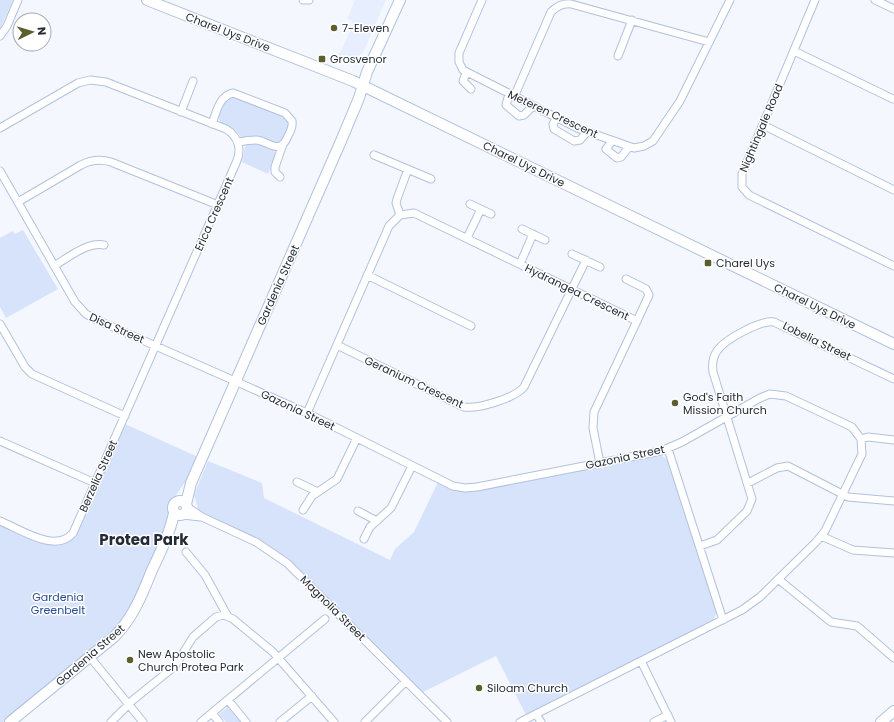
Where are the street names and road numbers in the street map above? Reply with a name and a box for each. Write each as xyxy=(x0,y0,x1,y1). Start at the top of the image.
street label: Charel Uys Drive xyxy=(183,9,273,56)
street label: Nightingale Road xyxy=(735,81,787,175)
street label: Meteren Crescent xyxy=(505,86,601,142)
street label: Charel Uys Drive xyxy=(480,137,568,191)
street label: Erica Crescent xyxy=(191,175,237,253)
street label: Gardenia Street xyxy=(253,242,303,328)
street label: Hydrangea Crescent xyxy=(522,260,632,324)
street label: Charel Uys Drive xyxy=(771,279,859,333)
street label: Disa Street xyxy=(87,309,147,347)
street label: Lobelia Street xyxy=(780,318,854,364)
street label: Geranium Crescent xyxy=(362,352,466,412)
street label: Gazonia Street xyxy=(258,386,338,434)
street label: Berzelia Street xyxy=(75,437,121,515)
street label: Gazonia Street xyxy=(584,441,666,473)
street label: Magnolia Street xyxy=(297,572,369,644)
street label: Gardenia Street xyxy=(52,621,128,689)

